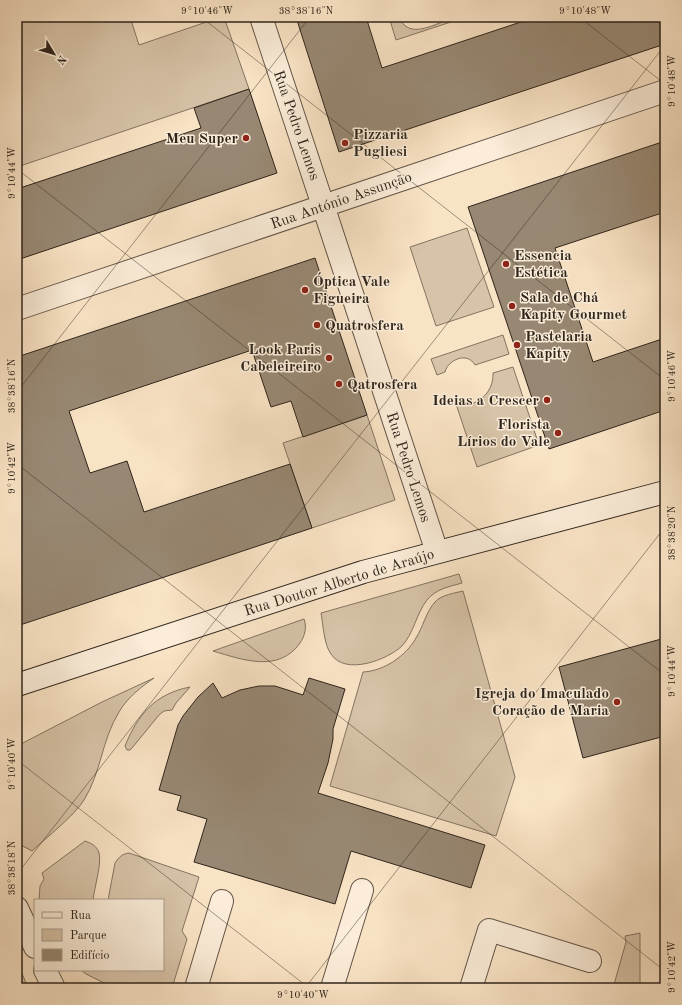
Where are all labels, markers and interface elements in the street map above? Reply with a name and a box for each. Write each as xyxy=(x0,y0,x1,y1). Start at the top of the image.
text: 9°10'46"W xyxy=(181,6,233,16)
text: 38°38'16"N xyxy=(279,6,334,16)
text: 9°10'48"W xyxy=(559,6,611,16)
north arrow xyxy=(34,34,74,74)
text: N xyxy=(53,53,68,66)
text: 9°10'48"W xyxy=(667,55,677,107)
street label: Rua Pedro Lemos xyxy=(270,69,321,182)
place label: Pizzaria Pugliesi xyxy=(353,128,408,160)
place label: Meu Super xyxy=(166,132,238,147)
marker: Meu Super xyxy=(241,133,251,143)
marker: Pizzaria Pugliesi xyxy=(340,138,350,148)
text: 9°10'44"W xyxy=(7,147,17,199)
street label: Rua António Assunção xyxy=(269,170,414,233)
place label: Essencia Estética xyxy=(514,249,572,281)
marker: Essencia Estética xyxy=(501,259,511,269)
place label: Óptica Vale Figueira xyxy=(313,272,390,307)
marker: Óptica Vale Figueira xyxy=(300,285,310,295)
place label: Sala de Chá Kapity Gourmet xyxy=(520,291,627,323)
marker: Sala de Chá Kapity Gourmet xyxy=(507,301,517,311)
place label: Quatrosfera xyxy=(325,319,404,334)
marker: Quatrosfera xyxy=(312,320,322,330)
place label: Pastelaria Kapity xyxy=(525,330,593,362)
marker: Pastelaria Kapity xyxy=(512,340,522,350)
place label: Look Paris Cabeleireiro xyxy=(240,343,321,375)
text: 9°10'46"W xyxy=(667,350,677,402)
marker: Look Paris Cabeleireiro xyxy=(324,353,334,363)
text: 38°38'16"N xyxy=(7,358,17,413)
place label: Qatrosfera xyxy=(347,378,418,393)
marker: Qatrosfera xyxy=(334,379,344,389)
place label: Ideias a Crescer xyxy=(432,394,539,409)
marker: Ideias a Crescer xyxy=(542,395,552,405)
street label: Rua Pedro Lemos xyxy=(383,410,432,525)
place label: Florista Lírios do Vale xyxy=(457,418,550,450)
marker: Florista Lírios do Vale xyxy=(553,428,563,438)
text: 9°10'42"W xyxy=(7,442,17,494)
text: 38°38'20"N xyxy=(667,505,677,560)
street label: Rua Doutor Alberto de Araújo xyxy=(243,547,436,620)
text: 9°10'44"W xyxy=(667,645,677,697)
place label: Igreja do Imaculado Coração de Maria xyxy=(475,687,609,719)
marker: Igreja do Imaculado Coração de Maria xyxy=(612,697,622,707)
text: 9°10'40"W xyxy=(7,738,17,790)
text: 38°38'18"N xyxy=(7,840,17,895)
legend xyxy=(34,899,164,971)
text: Rua xyxy=(70,910,91,922)
text: Parque xyxy=(70,930,107,942)
text: 9°10'42"W xyxy=(667,941,677,993)
text: Edifício xyxy=(70,950,109,962)
text: 9°10'40"W xyxy=(277,990,329,1000)

